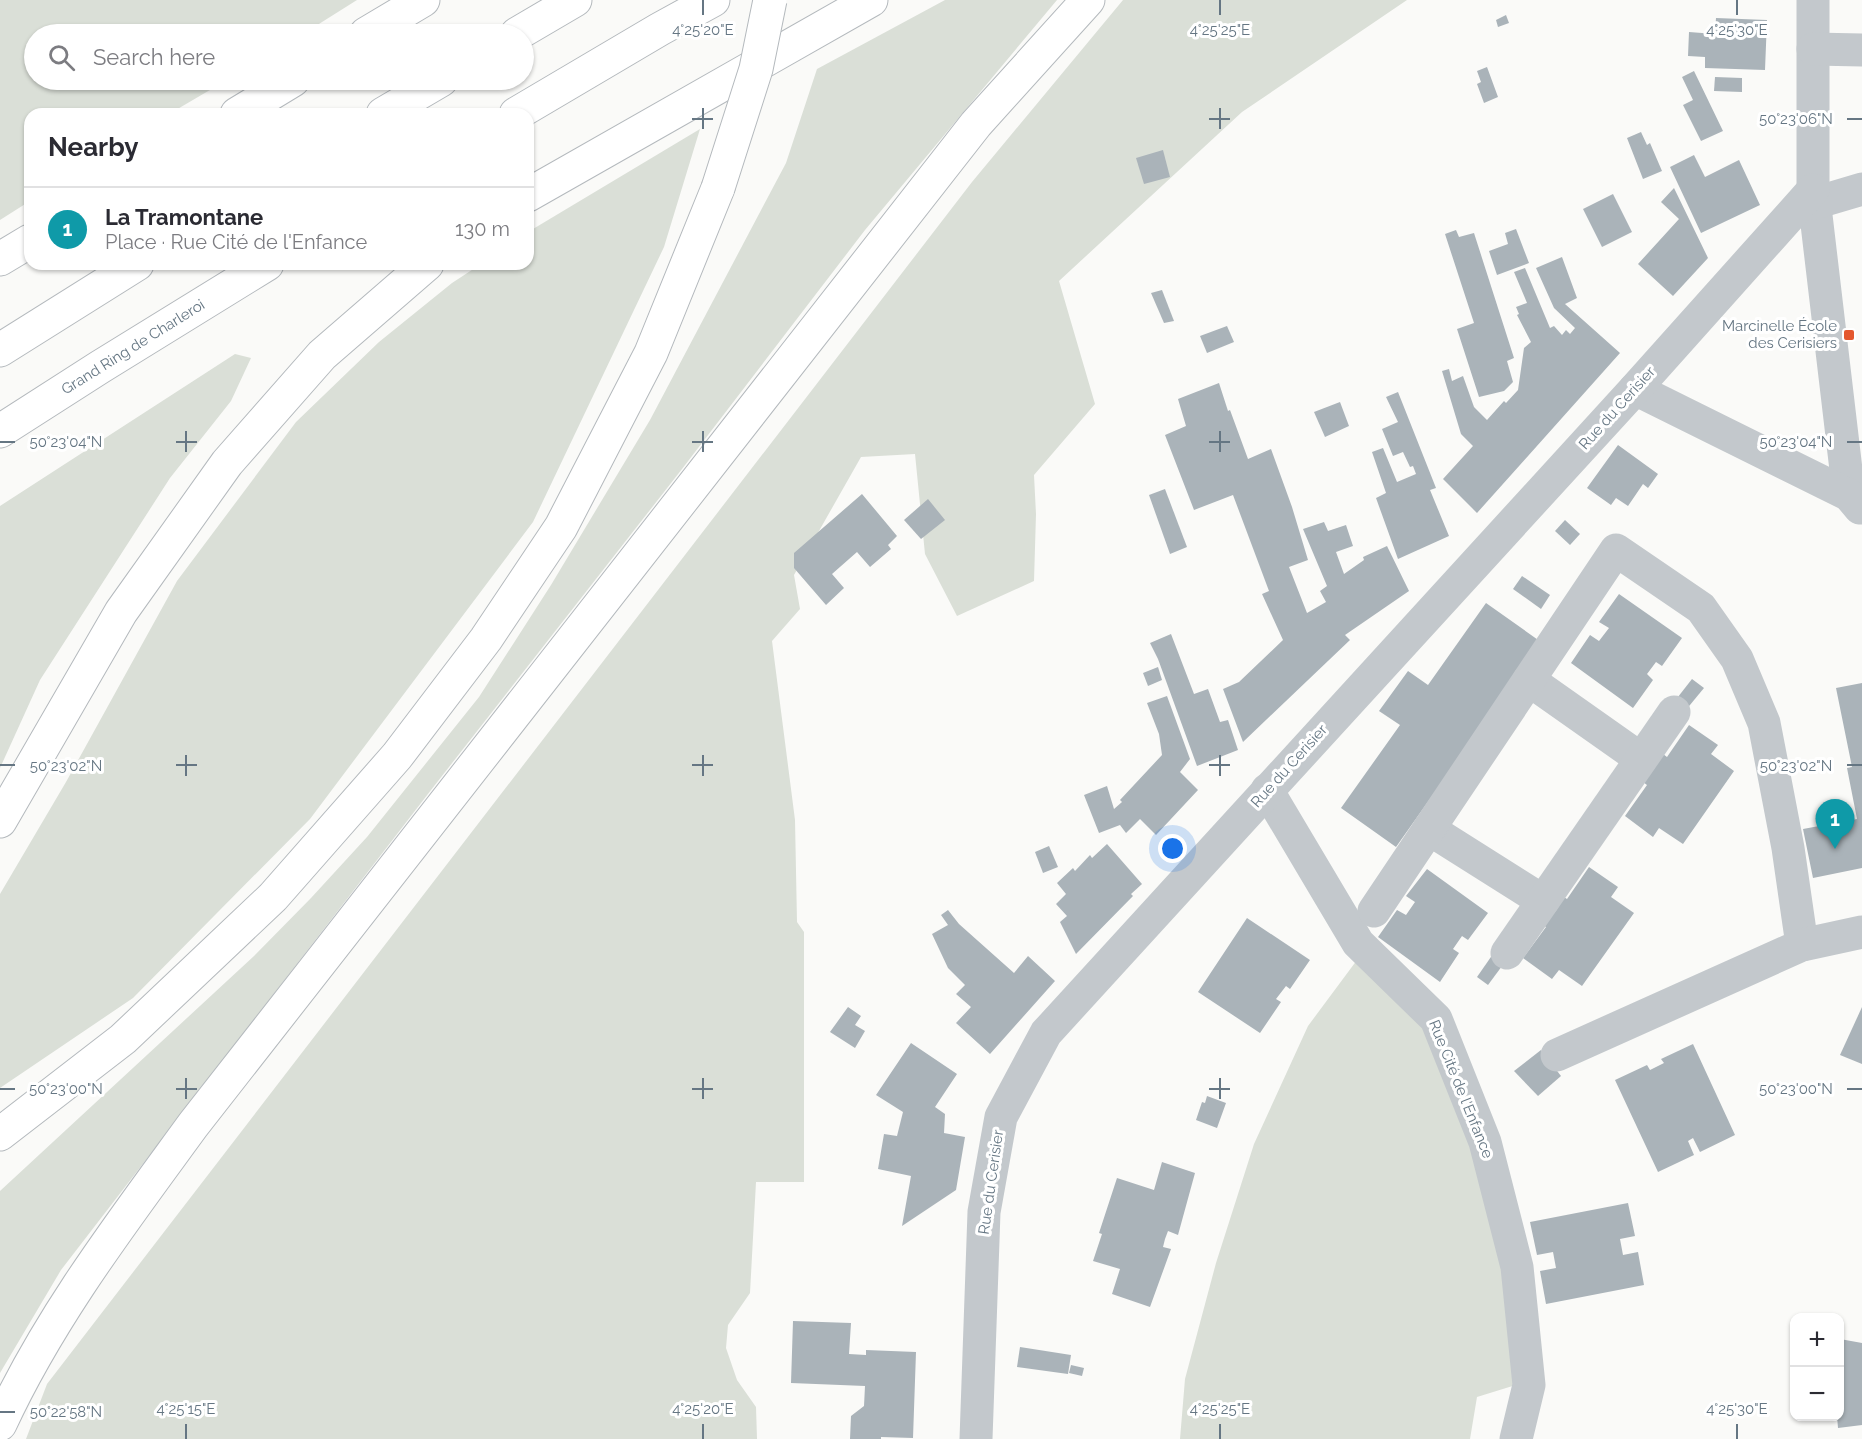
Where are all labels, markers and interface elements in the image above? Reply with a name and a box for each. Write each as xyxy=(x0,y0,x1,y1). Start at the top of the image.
text: 4°25'20"E xyxy=(672,21,734,39)
text: 4°25'25"E xyxy=(1190,21,1250,39)
text: 4°25'30"E xyxy=(1706,21,1768,39)
search box xyxy=(24,24,534,90)
icon: search xyxy=(45,41,78,74)
text: Search here xyxy=(93,44,215,70)
text: 50°23'06"N xyxy=(1759,110,1833,128)
text: Nearby xyxy=(48,132,138,162)
text: La Tramontane xyxy=(105,204,263,230)
text: 1 xyxy=(63,217,72,241)
text: 130 m xyxy=(455,217,510,241)
text: Place · Rue Cité de l'Enfance xyxy=(105,230,367,254)
street label: Grand Ring de Charleroi xyxy=(58,296,208,398)
place label: Marcinelle École des Cerisiers xyxy=(1722,317,1837,352)
marker: Marcinelle École des Cerisiers xyxy=(1842,328,1856,342)
street label: Rue du Cerisier xyxy=(1575,362,1659,453)
text: 50°23'04"N xyxy=(30,433,102,451)
text: 50°23'04"N xyxy=(1760,433,1832,451)
street label: Rue du Cerisier xyxy=(1247,720,1331,811)
text: 50°23'02"N xyxy=(30,757,102,775)
text: 50°23'02"N xyxy=(1760,757,1832,775)
pin: 1 xyxy=(1816,800,1854,849)
your location xyxy=(1158,834,1187,863)
street label: Rue Cité de l'Enfance xyxy=(1425,1017,1497,1161)
text: 50°23'00"N xyxy=(29,1080,103,1098)
text: 50°23'00"N xyxy=(1759,1080,1833,1098)
street label: Rue du Cerisier xyxy=(975,1128,1007,1235)
map controls xyxy=(1790,1313,1844,1421)
button: + xyxy=(1790,1313,1844,1367)
button: − xyxy=(1790,1367,1844,1421)
text: 4°25'15"E xyxy=(157,1400,216,1418)
text: 4°25'20"E xyxy=(672,1400,734,1418)
text: 4°25'25"E xyxy=(1190,1400,1250,1418)
text: 4°25'30"E xyxy=(1706,1400,1768,1418)
text: 50°22'58"N xyxy=(30,1403,102,1421)

